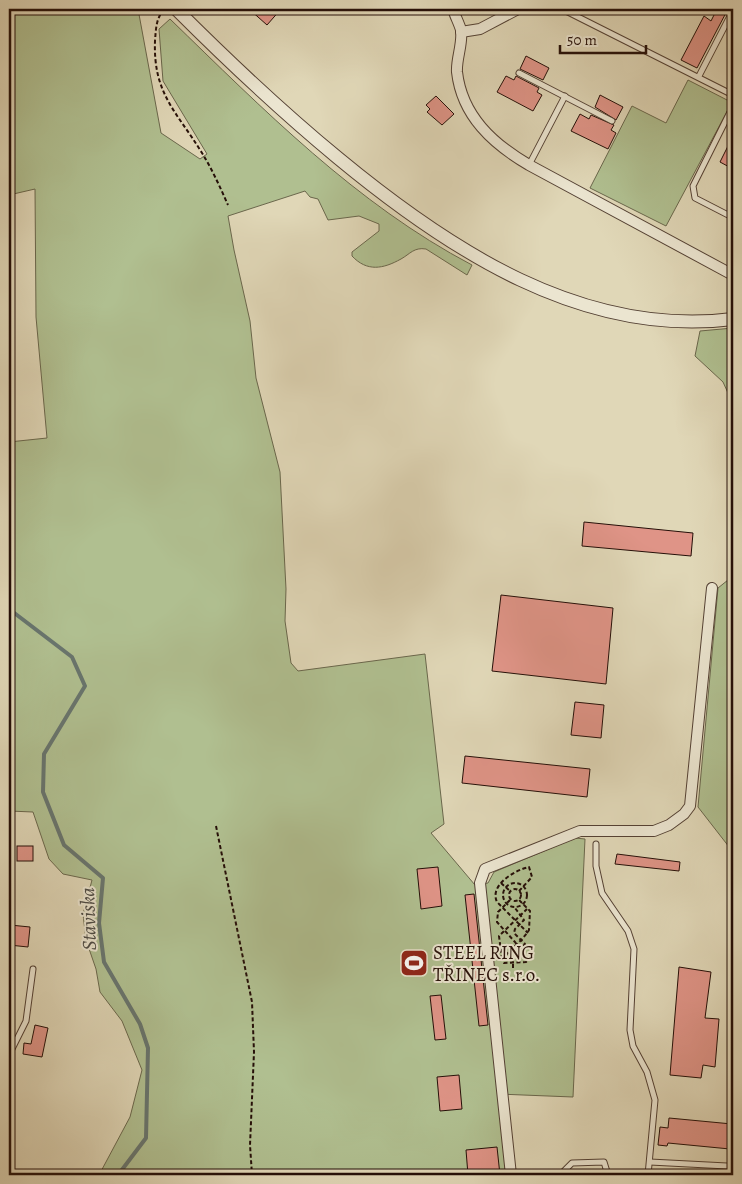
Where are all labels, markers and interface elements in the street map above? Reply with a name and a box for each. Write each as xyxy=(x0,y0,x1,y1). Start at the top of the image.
scale bar xyxy=(560,22,646,54)
text: 50 m xyxy=(567,30,597,50)
water label: Staviska xyxy=(74,887,103,951)
place label: STEEL RING TŘINEC s.r.o. xyxy=(433,940,540,988)
sports icon: STEEL RING TŘINEC s.r.o. xyxy=(399,948,429,978)

